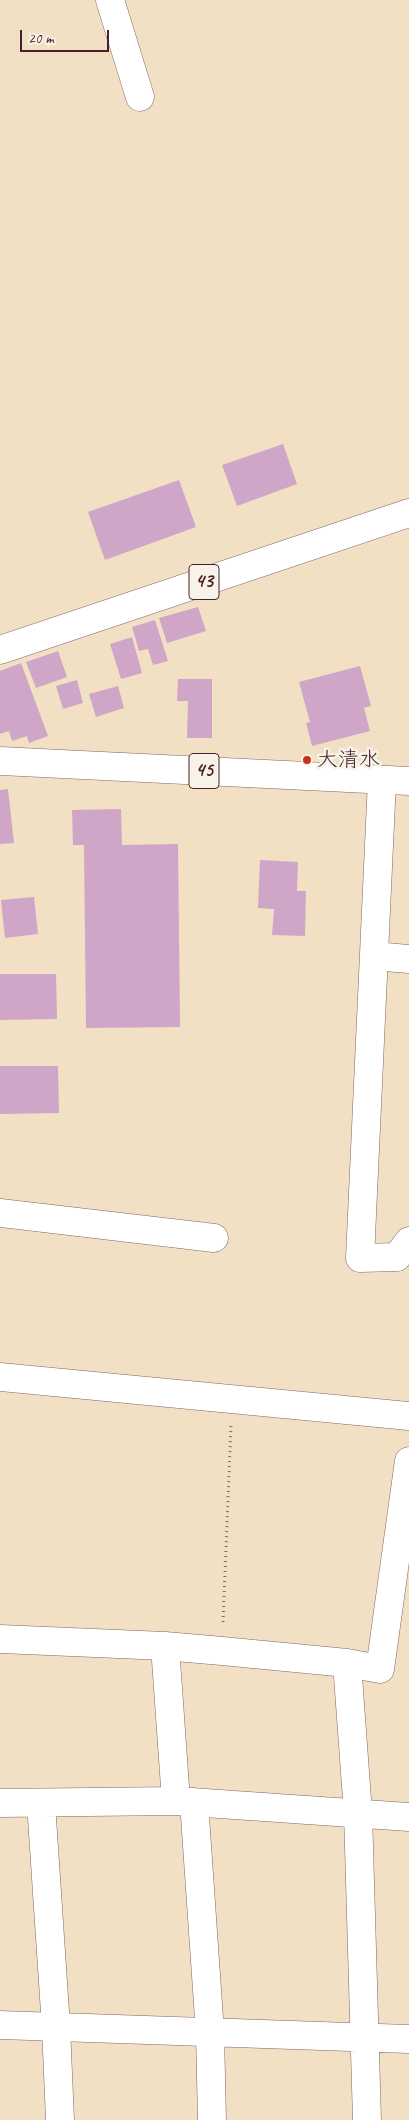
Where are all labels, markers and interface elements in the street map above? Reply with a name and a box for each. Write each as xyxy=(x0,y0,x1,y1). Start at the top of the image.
scale bar xyxy=(22,20,111,52)
text: 20 m xyxy=(28,29,54,48)
road number: 43 xyxy=(189,564,219,600)
place label: 大清水 xyxy=(317,747,380,773)
road number: 45 xyxy=(189,754,219,788)
marker: 大清水 xyxy=(301,754,313,766)

